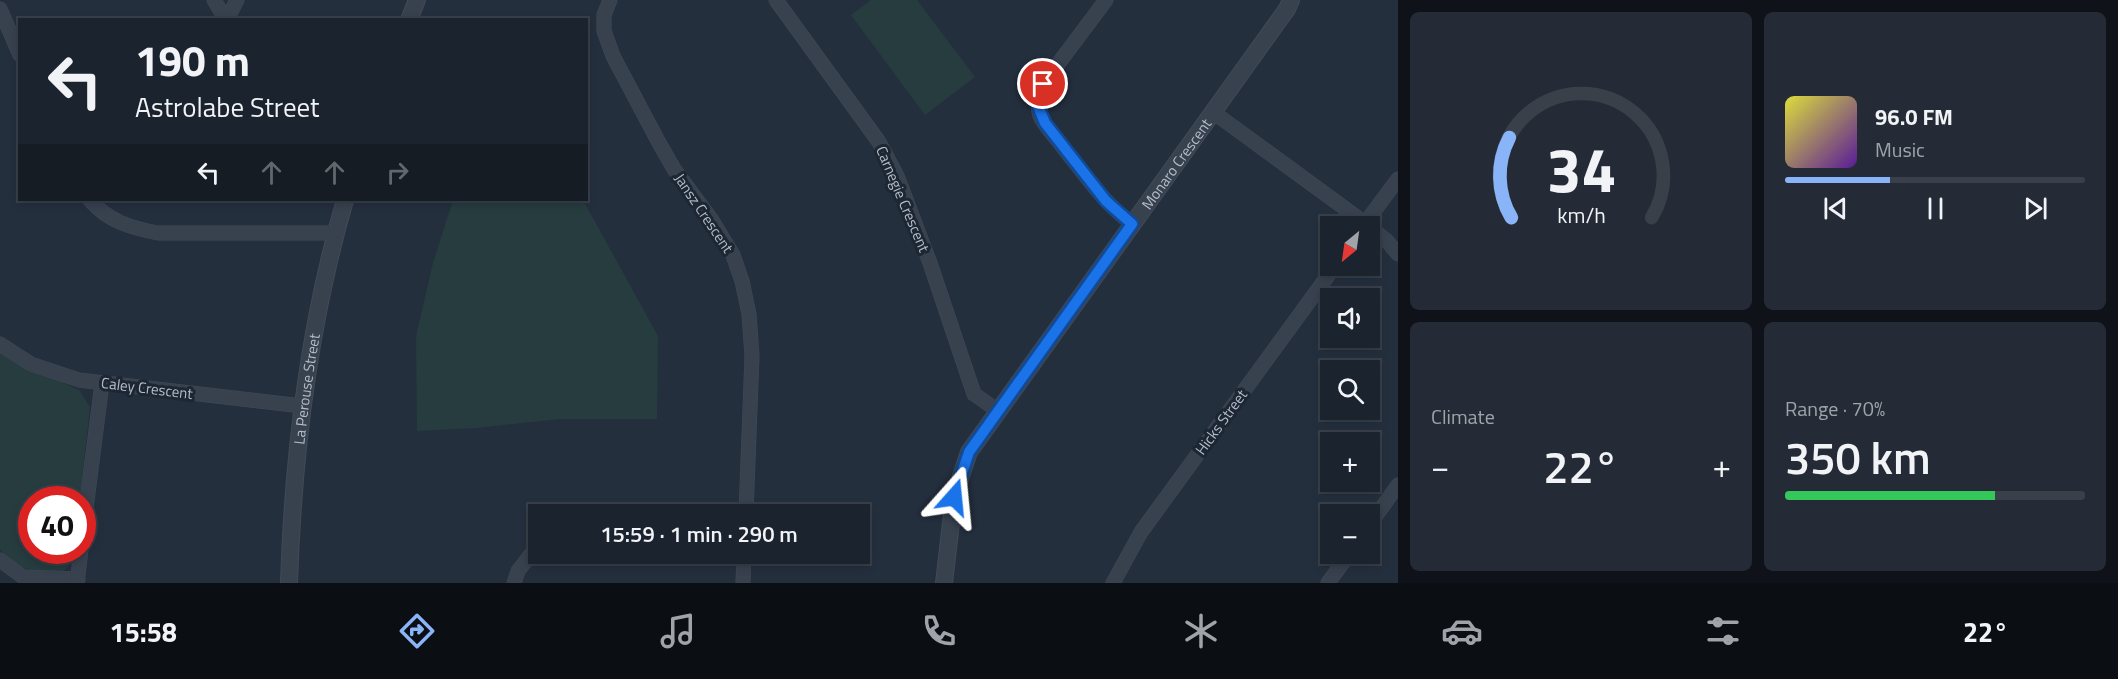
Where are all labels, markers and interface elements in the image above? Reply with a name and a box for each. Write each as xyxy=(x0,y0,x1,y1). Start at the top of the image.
text: 190 m xyxy=(135,28,250,92)
icon: left xyxy=(36,42,114,120)
pin xyxy=(1017,58,1068,109)
icon: arrive xyxy=(1026,67,1059,100)
text: Astrolabe Street xyxy=(135,86,320,127)
text: 96.0 FM xyxy=(1875,100,1953,134)
street label: Monaro Crescent xyxy=(1135,113,1217,214)
text: 34 xyxy=(1546,121,1616,216)
text: Music xyxy=(1875,134,1925,165)
street label: Carnegie Crescent xyxy=(870,142,936,256)
icon: left xyxy=(192,156,225,189)
icon: ahead xyxy=(255,156,288,189)
icon: ahead xyxy=(318,156,351,189)
icon: right xyxy=(381,156,414,189)
street label: Jansz Crescent xyxy=(669,168,740,258)
icon: previous xyxy=(1819,192,1852,225)
icon: pause xyxy=(1919,192,1952,225)
icon: next xyxy=(2019,192,2052,225)
text: km/h xyxy=(1557,199,1605,231)
north arrow xyxy=(1320,216,1380,276)
map controls xyxy=(1320,216,1380,564)
button: sound xyxy=(1320,288,1380,348)
street label: La Perouse Street xyxy=(287,331,325,446)
button: search xyxy=(1320,360,1380,420)
street label: Caley Crescent xyxy=(100,371,195,405)
street label: Hicks Street xyxy=(1189,384,1253,460)
text: Range · 70% xyxy=(1785,393,1885,424)
text: Climate xyxy=(1431,401,1495,432)
text: 350 km xyxy=(1785,423,1931,491)
button: + xyxy=(1320,432,1380,492)
text: 22° xyxy=(1543,432,1619,500)
text: − xyxy=(1431,441,1449,491)
text: + xyxy=(1713,441,1731,491)
position arrow xyxy=(922,465,986,529)
speed limit sign: 40 xyxy=(18,486,96,564)
button: − xyxy=(1320,504,1380,564)
text: 15:59 · 1 min · 290 m xyxy=(600,517,798,551)
icon: directions xyxy=(396,610,438,652)
icon: music xyxy=(657,610,699,652)
icon: phone xyxy=(918,610,960,652)
icon: climate xyxy=(1180,610,1222,652)
icon: car xyxy=(1441,610,1483,652)
icon: filters xyxy=(1702,610,1744,652)
text: 15:58 xyxy=(110,611,177,652)
text: 22° xyxy=(1963,611,2008,652)

